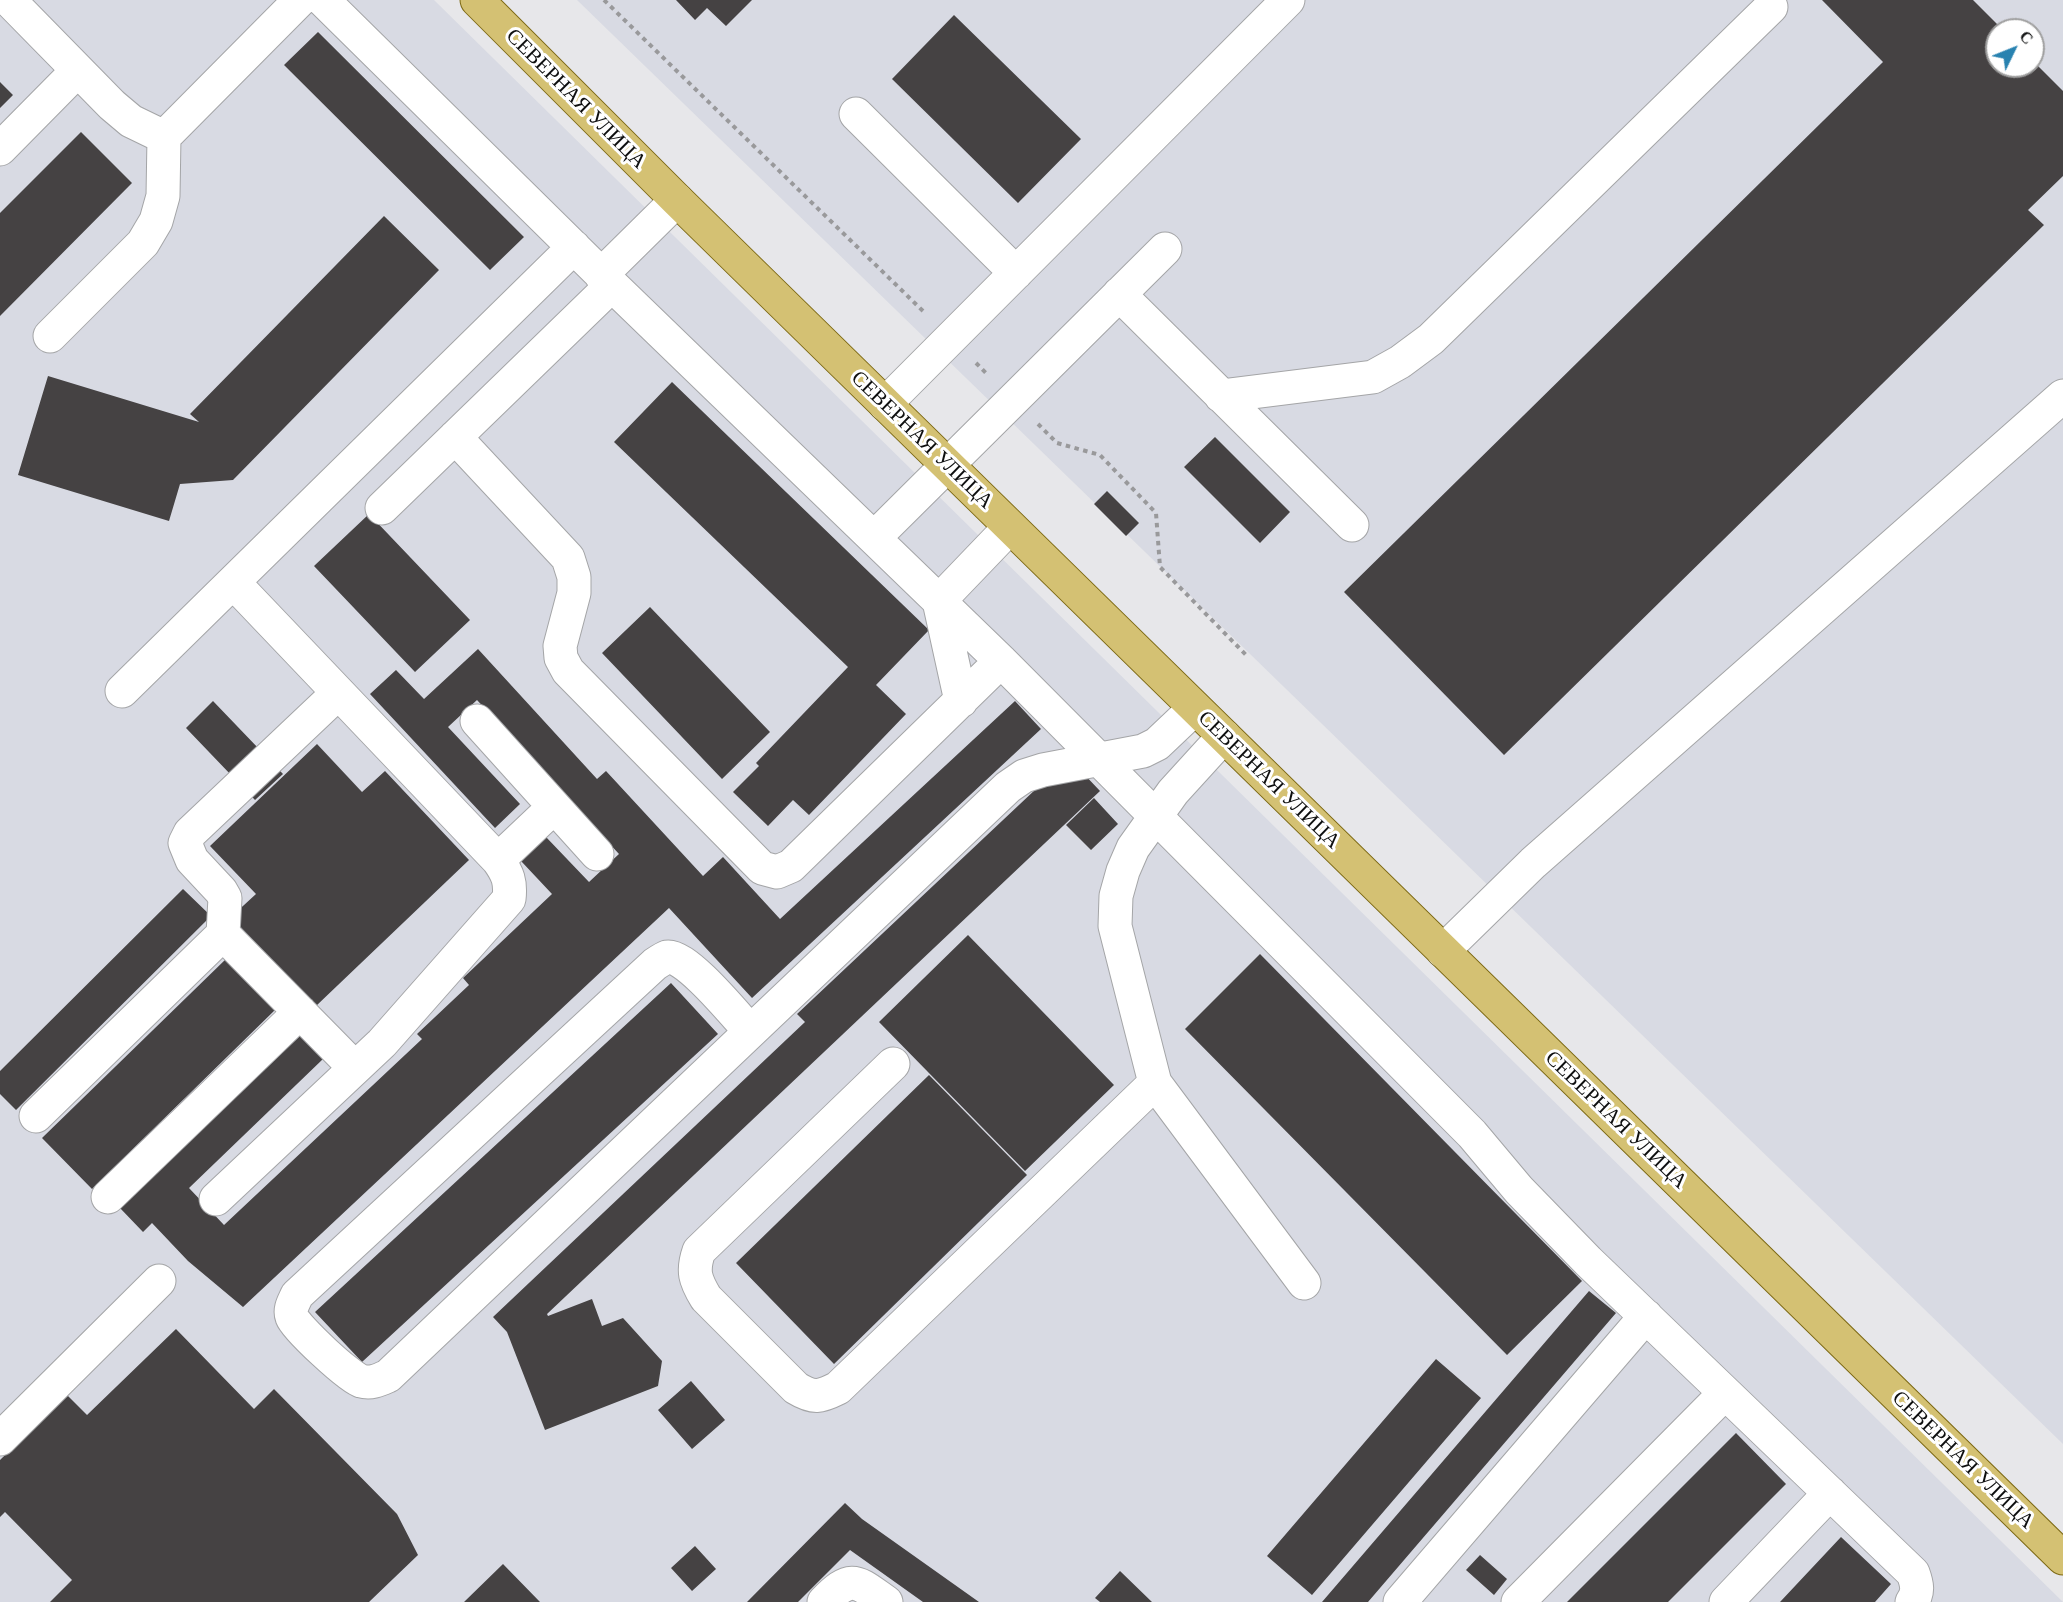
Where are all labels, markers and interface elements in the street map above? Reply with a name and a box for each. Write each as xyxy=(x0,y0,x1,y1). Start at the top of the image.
north arrow xyxy=(1985,18,2045,78)
street label: СЕВЕРНАЯ УЛИЦА xyxy=(501,24,651,174)
text: С xyxy=(2015,26,2038,48)
street label: СЕВЕРНАЯ УЛИЦА xyxy=(846,366,998,514)
street label: СЕВЕРНАЯ УЛИЦА xyxy=(1193,706,1345,854)
street label: СЕВЕРНАЯ УЛИЦА xyxy=(1540,1046,1692,1194)
street label: СЕВЕРНАЯ УЛИЦА xyxy=(1887,1386,2039,1534)

